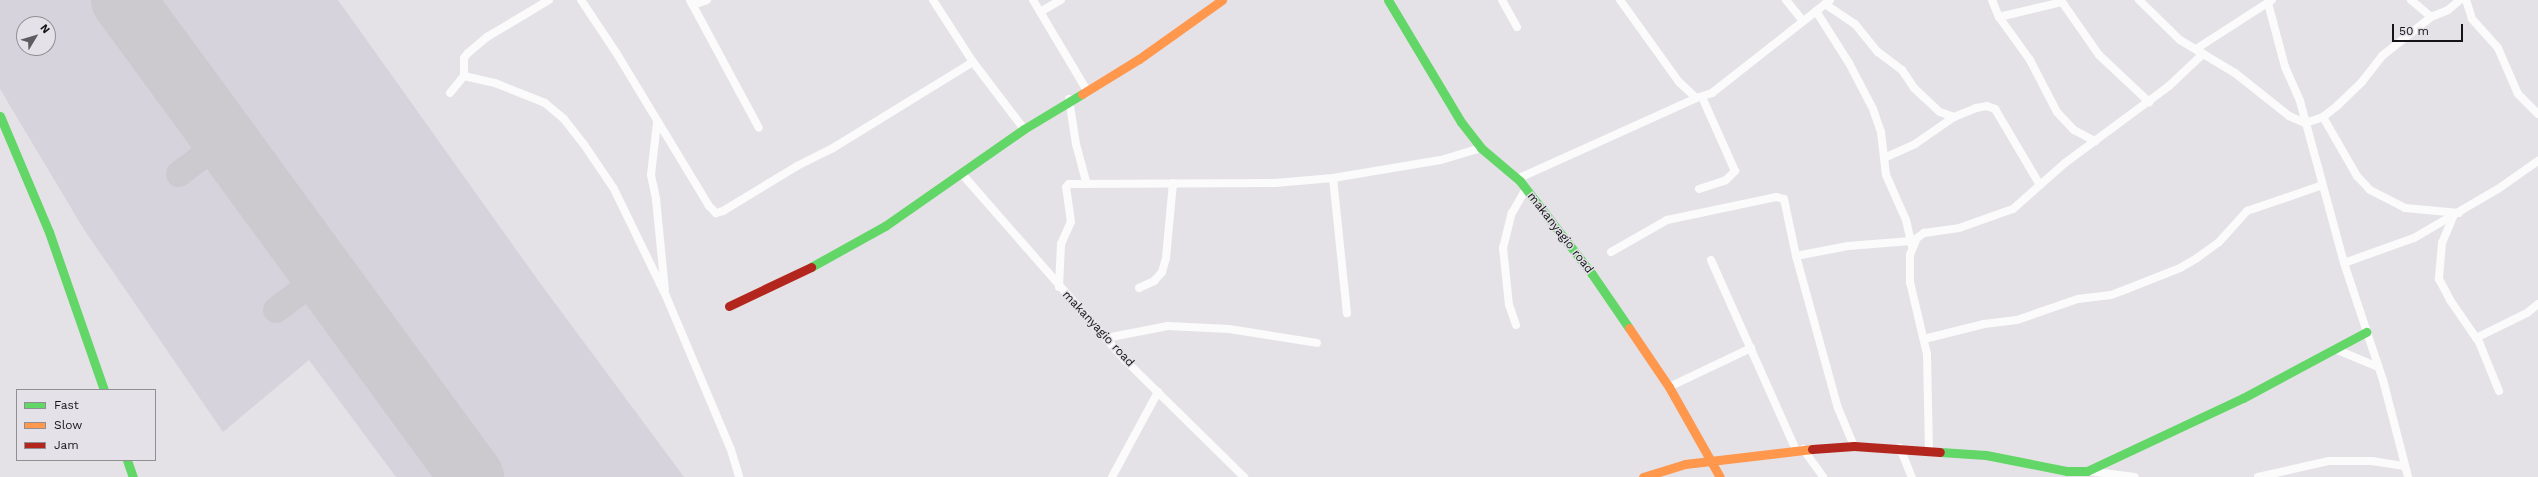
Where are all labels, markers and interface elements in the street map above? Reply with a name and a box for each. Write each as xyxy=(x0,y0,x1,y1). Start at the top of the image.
north arrow xyxy=(16,16,56,56)
scale bar xyxy=(2394,16,2465,42)
text: N xyxy=(37,22,53,36)
text: 50 m xyxy=(2399,24,2429,38)
street label: makanyagio road xyxy=(1524,190,1596,276)
street label: makanyagio road xyxy=(1059,288,1137,370)
legend xyxy=(16,389,156,461)
text: Fast xyxy=(54,398,79,412)
text: Slow xyxy=(54,418,82,432)
text: Jam xyxy=(54,438,79,452)

